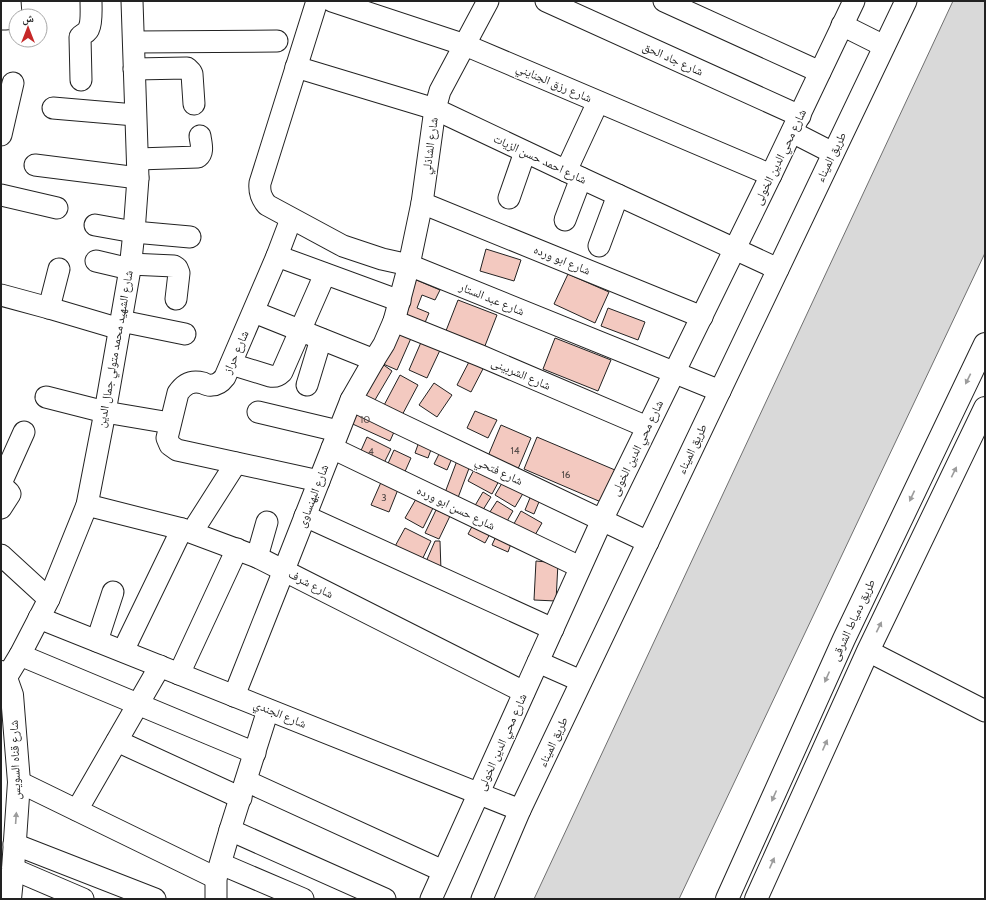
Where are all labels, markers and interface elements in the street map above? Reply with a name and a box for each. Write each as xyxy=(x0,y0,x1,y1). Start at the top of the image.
north arrow xyxy=(8,8,48,48)
text: ش xyxy=(22,11,34,26)
street label: شارع جاد الحق xyxy=(640,38,706,80)
street label: شارع رزق الجنايني xyxy=(513,60,595,108)
street label: شارع محي الدين الخولى xyxy=(750,106,812,208)
street label: شارع الشاذلي xyxy=(418,116,444,176)
street label: طريق الميناء xyxy=(812,129,849,184)
street label: شارع احمد حسن الزيات xyxy=(491,130,589,188)
street label: شارع ابو ورده xyxy=(531,241,593,279)
street label: شارع الشهيد محمد متولي جمال الدين xyxy=(93,269,139,429)
street label: شارع عبد الستار xyxy=(456,278,527,319)
street label: شارع حراز xyxy=(219,328,253,377)
street label: شارع الشربينى xyxy=(489,354,553,394)
one-way arrow xyxy=(965,373,971,384)
street label: شارع محي الدين الخولى xyxy=(607,397,669,499)
house number: 10 xyxy=(360,413,370,426)
street label: طريق الميناء xyxy=(673,421,710,476)
house number: 14 xyxy=(510,444,520,457)
house number: 4 xyxy=(368,445,374,458)
street label: شارع فتحي xyxy=(472,453,526,491)
street label: شارع البهنساوى xyxy=(294,462,332,530)
one-way arrow xyxy=(951,466,957,477)
house number: 16 xyxy=(562,468,571,481)
street label: شارع حسن ابو ورده xyxy=(414,482,498,534)
one-way arrow xyxy=(909,490,915,502)
house number: 3 xyxy=(381,491,387,504)
street label: شارع شرف xyxy=(286,566,336,602)
street label: طريق دمياط الشرقى xyxy=(827,576,878,663)
one-way arrow xyxy=(876,621,882,632)
one-way arrow xyxy=(824,671,830,683)
street label: شارع محي الدين الخولى xyxy=(473,691,532,794)
street label: شارع الجندي xyxy=(250,696,309,734)
street label: طريق الميناء xyxy=(534,714,571,769)
street label: شارع قناه السويس xyxy=(6,720,24,800)
one-way arrow xyxy=(823,738,829,750)
one-way arrow xyxy=(770,790,776,802)
one-way arrow xyxy=(13,812,20,824)
one-way arrow xyxy=(769,858,775,869)

